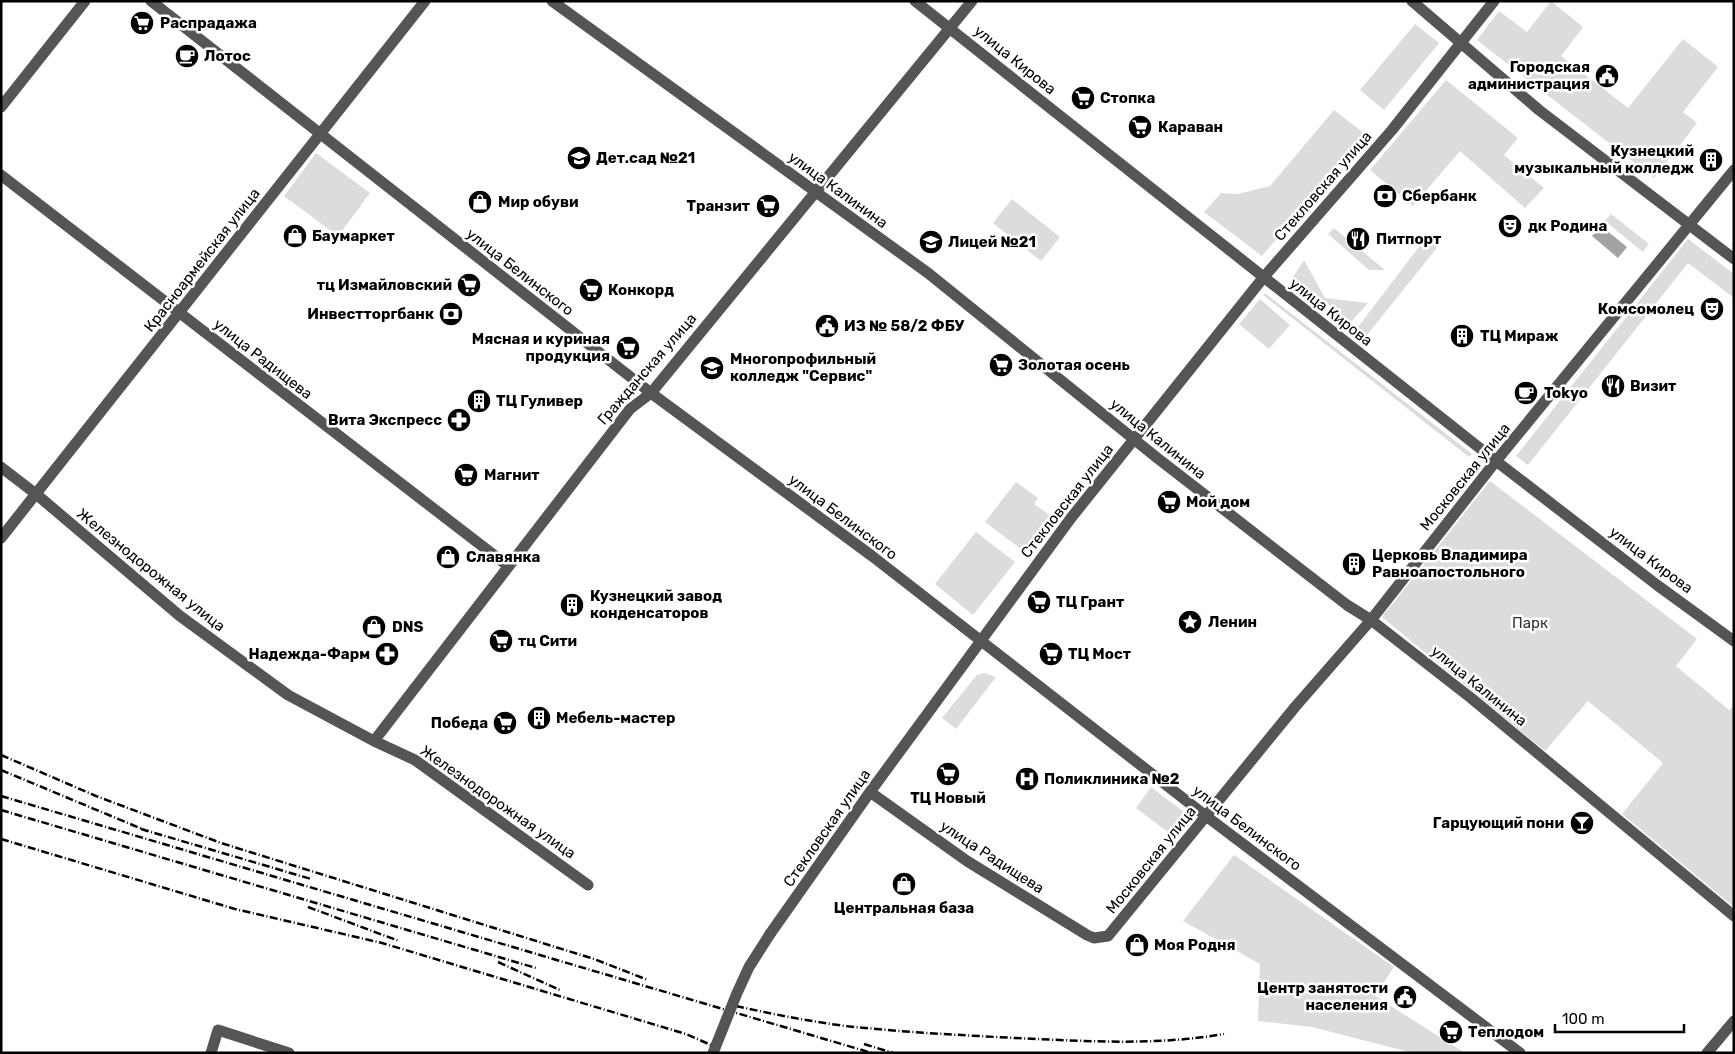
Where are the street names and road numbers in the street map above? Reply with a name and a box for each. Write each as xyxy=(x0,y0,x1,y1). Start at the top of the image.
street label: улица Кирова xyxy=(971,22,1059,98)
street label: Стекловская улица xyxy=(1270,127,1376,245)
street label: улица Калинина xyxy=(785,148,891,232)
street label: Красноармейская улица xyxy=(140,185,264,335)
street label: улица Белинского xyxy=(463,225,577,319)
street label: улица Кирова xyxy=(1286,274,1376,350)
street label: Гражданская улица xyxy=(594,310,700,428)
street label: улица Радищева xyxy=(210,315,316,403)
street label: улица Калинина xyxy=(1106,395,1210,483)
street label: Московская улица xyxy=(1416,420,1514,534)
street label: Стекловская улица xyxy=(1017,441,1117,561)
street label: улица Белинского xyxy=(785,470,901,564)
street label: Железнодорожная улица xyxy=(73,505,229,635)
street label: улица Кирова xyxy=(1606,523,1696,597)
street label: улица Калинина xyxy=(1427,642,1531,730)
street label: Железнодорожная улица xyxy=(417,741,579,863)
street label: Стекловская улица xyxy=(780,766,874,890)
street label: улица Белинского xyxy=(1189,781,1305,875)
street label: Московская улица xyxy=(1102,803,1200,917)
street label: улица Радищева xyxy=(937,817,1047,897)

